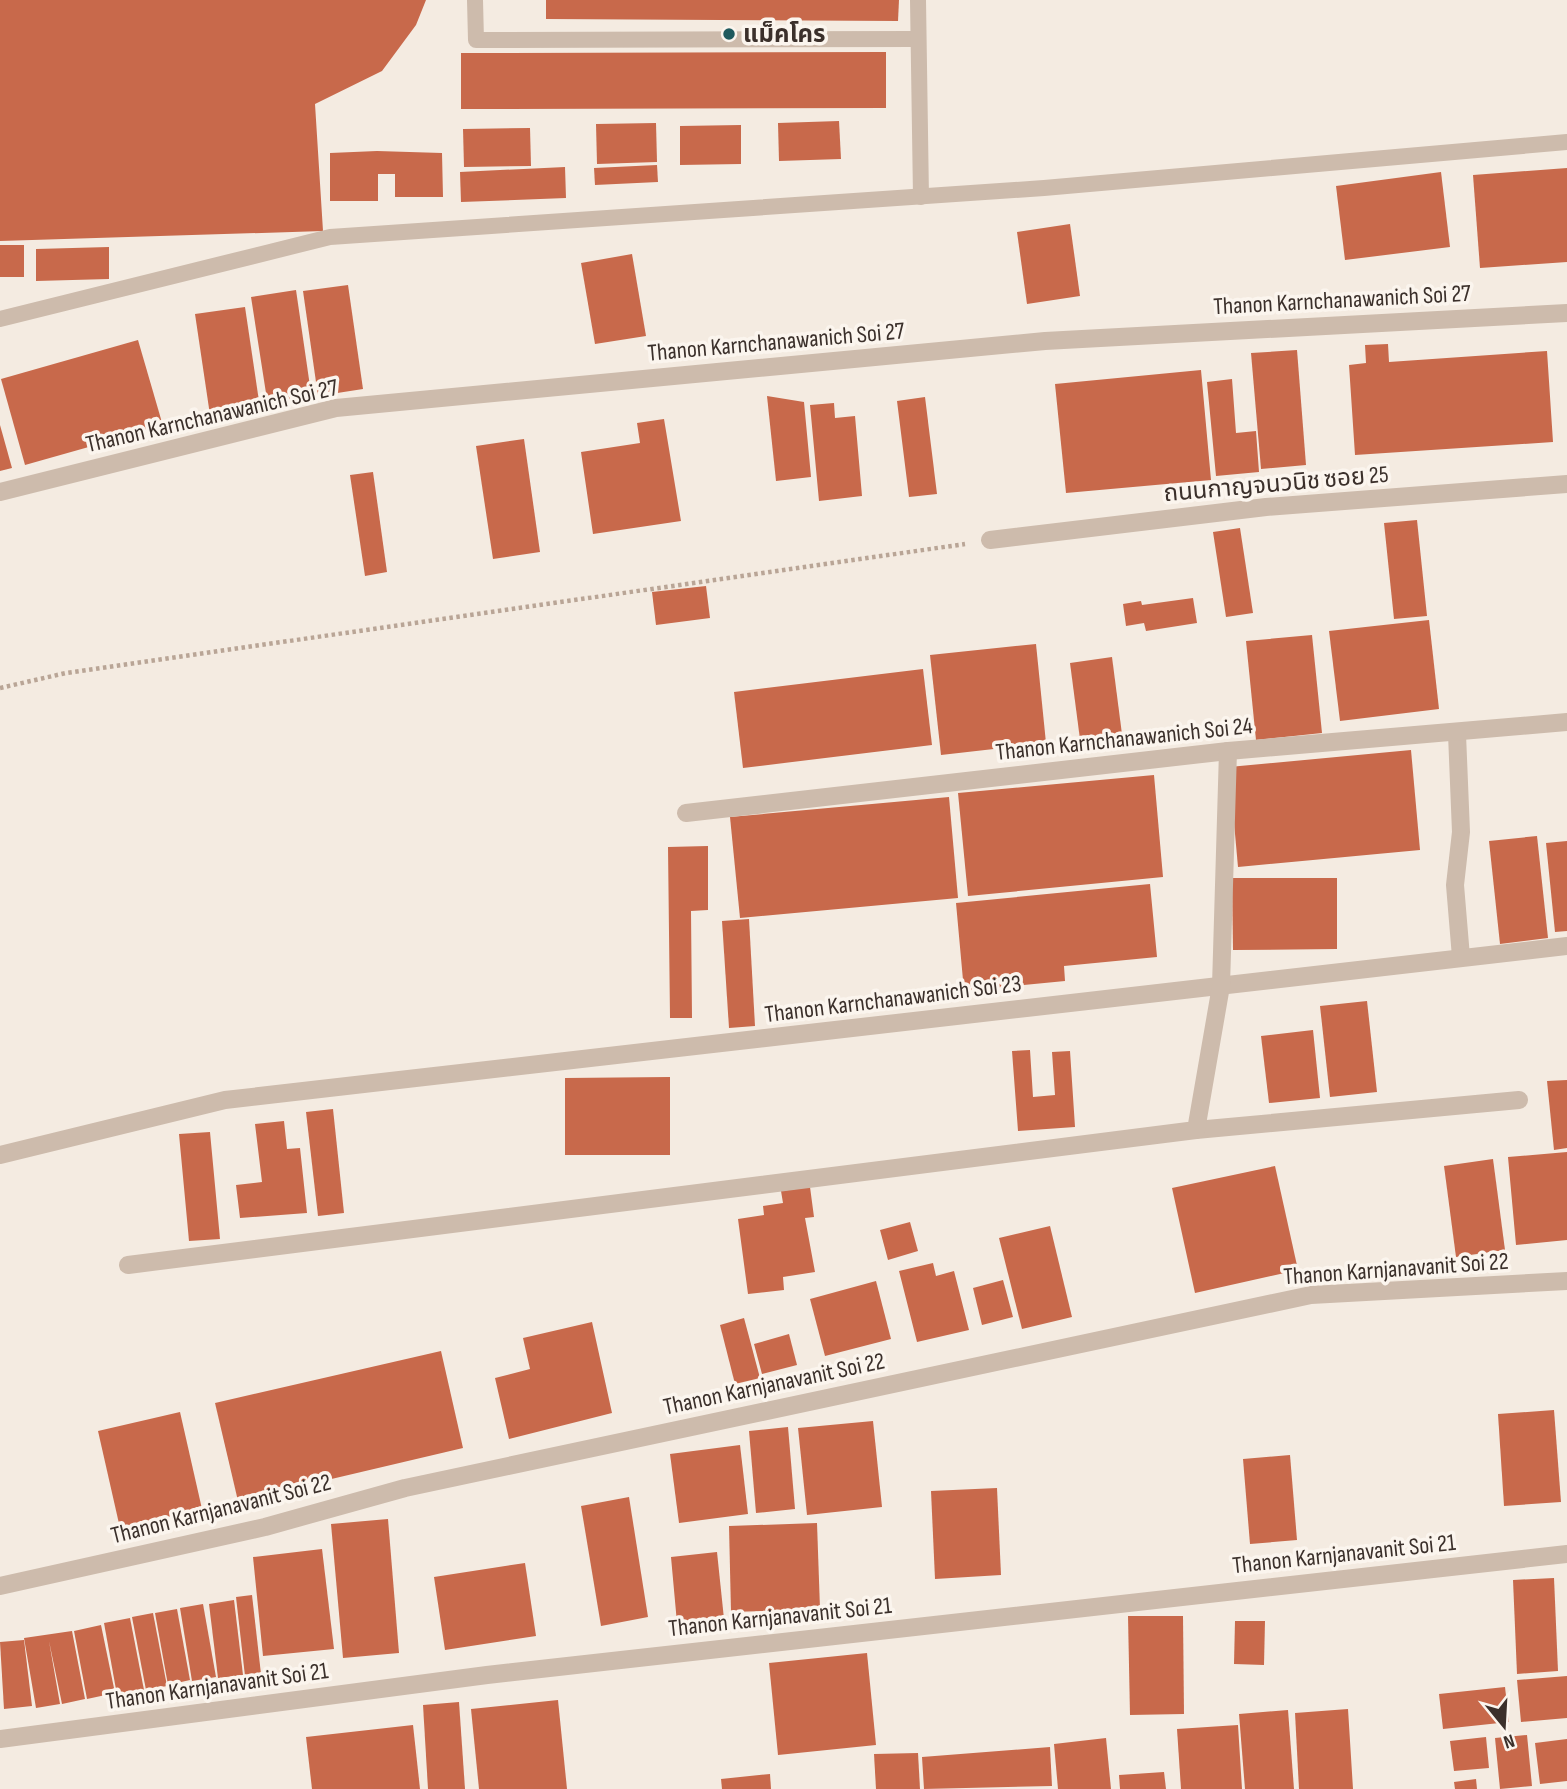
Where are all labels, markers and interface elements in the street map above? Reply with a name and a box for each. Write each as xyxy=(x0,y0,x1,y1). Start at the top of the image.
place label: แม็คโคร xyxy=(743,20,826,49)
marker: แม็คโคร xyxy=(721,26,737,42)
street label: Thanon Karnchanawanich Soi 27 xyxy=(1212,279,1472,321)
street label: Thanon Karnchanawanich Soi 27 xyxy=(646,316,906,368)
street label: Thanon Karnchanawanich Soi 27 xyxy=(83,373,341,459)
street label: ถนนกาญจนวนิช ซอย 25 xyxy=(1162,460,1390,508)
street label: Thanon Karnchanawanich Soi 24 xyxy=(994,711,1254,767)
street label: Thanon Karnchanawanich Soi 23 xyxy=(763,969,1023,1029)
street label: Thanon Karnjanavanit Soi 22 xyxy=(1282,1247,1510,1291)
street label: Thanon Karnjanavanit Soi 22 xyxy=(661,1346,887,1422)
street label: Thanon Karnjanavanit Soi 22 xyxy=(108,1468,334,1550)
street label: Thanon Karnjanavanit Soi 21 xyxy=(1231,1528,1458,1580)
street label: Thanon Karnjanavanit Soi 21 xyxy=(667,1591,894,1643)
street label: Thanon Karnjanavanit Soi 21 xyxy=(104,1656,331,1716)
north arrow xyxy=(1469,1691,1539,1761)
text: N xyxy=(1500,1728,1517,1753)

